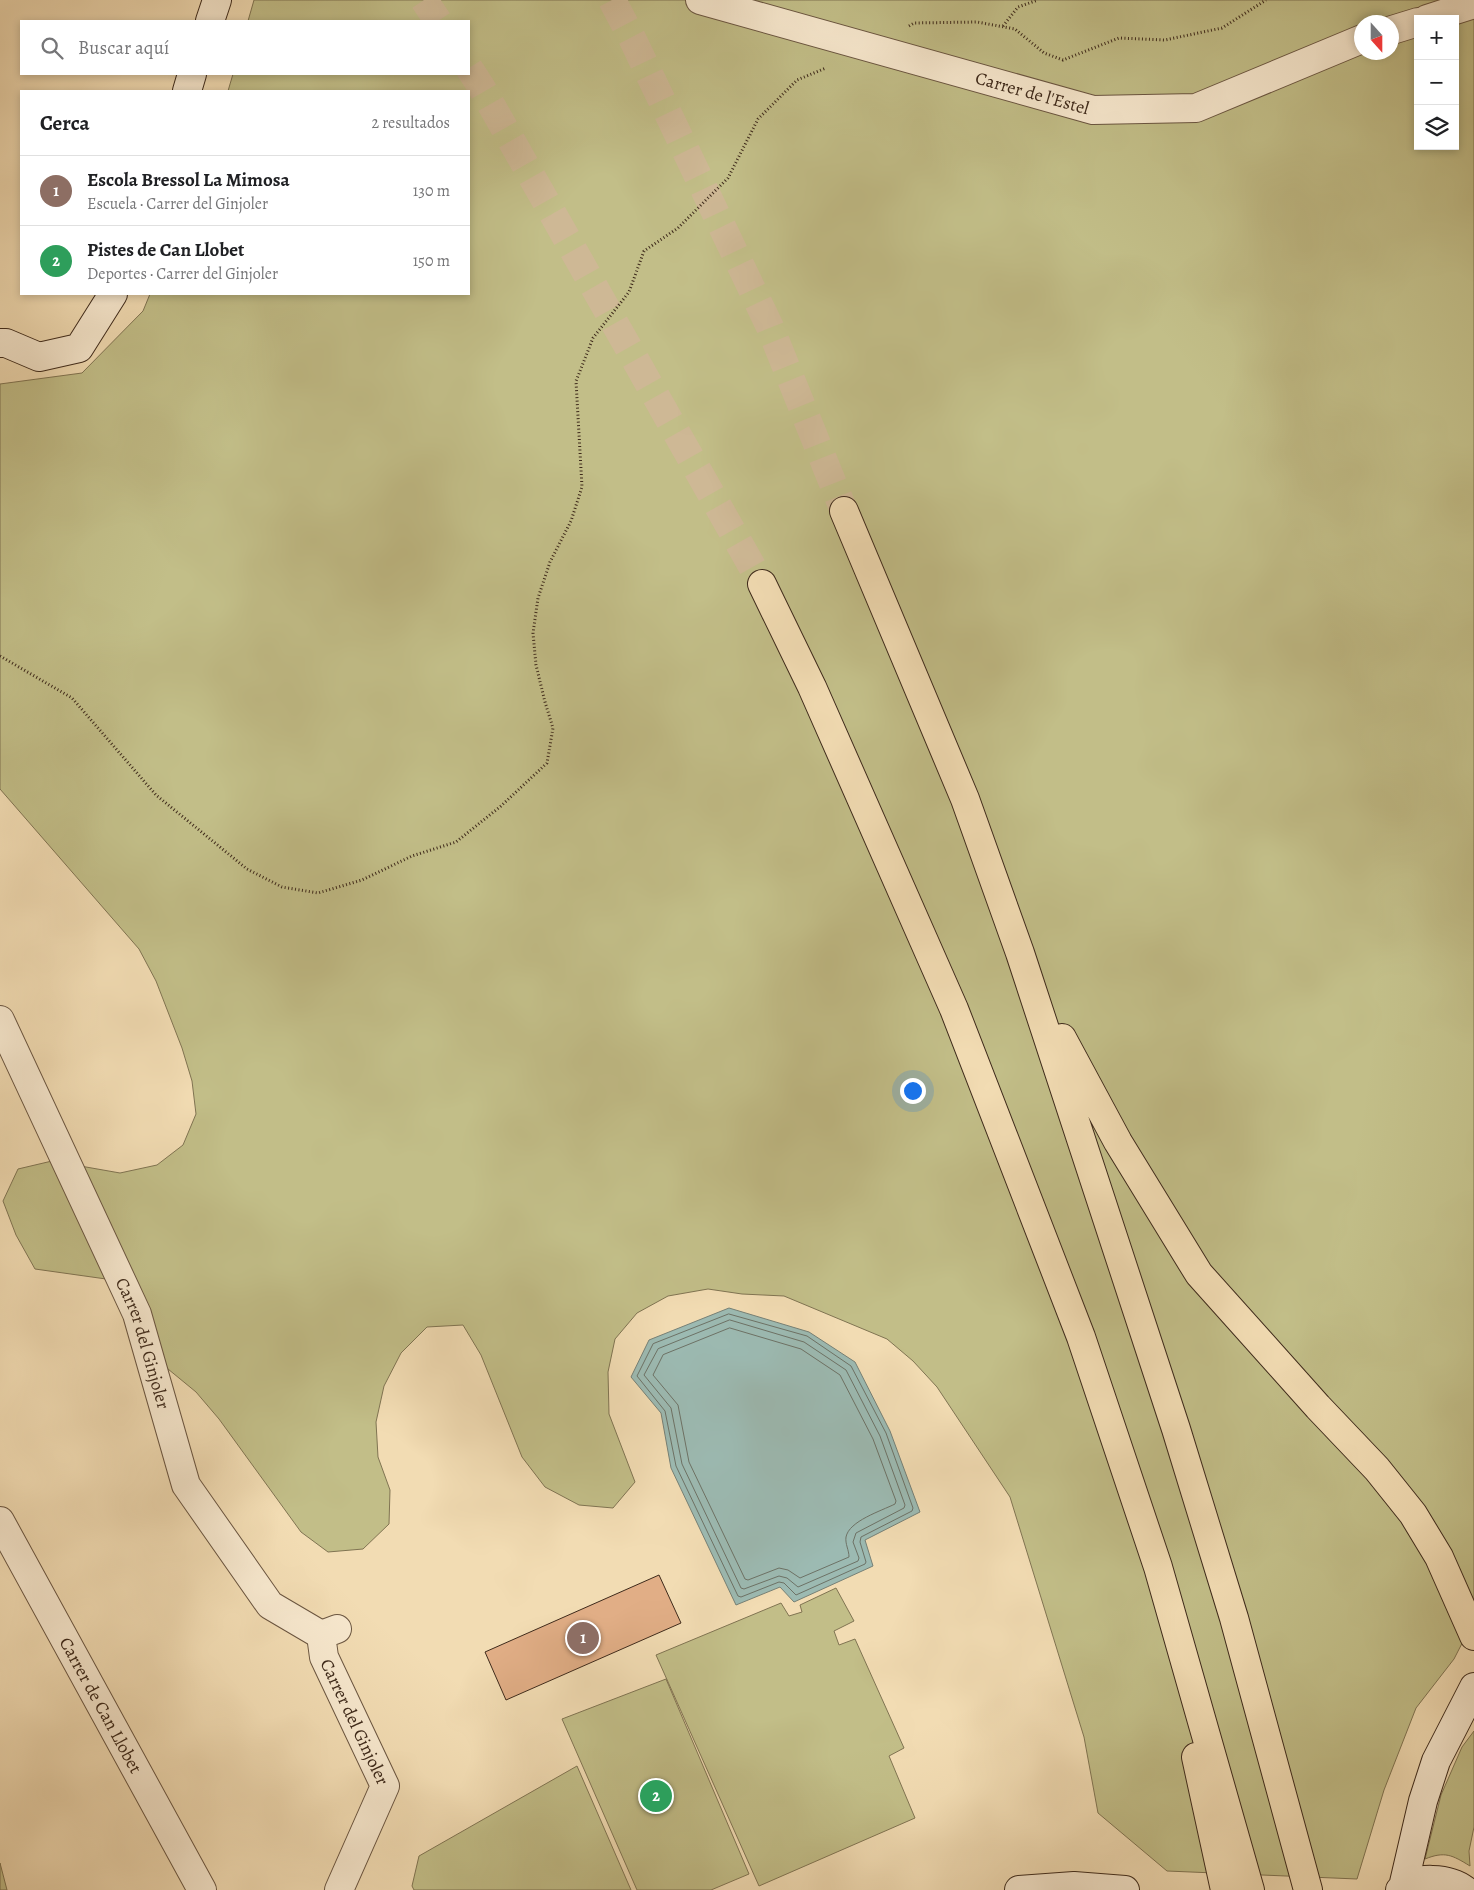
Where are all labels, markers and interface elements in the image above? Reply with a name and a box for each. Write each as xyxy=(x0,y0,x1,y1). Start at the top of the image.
north arrow xyxy=(1354,15,1399,60)
map controls xyxy=(1414,15,1459,150)
button: + xyxy=(1414,15,1459,60)
search box xyxy=(20,20,470,75)
icon: search xyxy=(38,34,66,62)
text: Buscar aquí xyxy=(78,35,169,61)
button: − xyxy=(1414,60,1459,105)
street label: Carrer de l'Estel xyxy=(973,66,1092,120)
button: layers xyxy=(1414,105,1459,150)
text: Cerca xyxy=(40,109,90,137)
text: 2 resultados xyxy=(371,112,450,134)
text: Escola Bressol La Mimosa xyxy=(87,167,290,193)
text: 1 xyxy=(53,180,59,202)
text: 130 m xyxy=(413,180,450,202)
text: Escuela · Carrer del Ginjoler xyxy=(87,193,268,215)
text: Pistes de Can Llobet xyxy=(87,237,244,263)
text: 2 xyxy=(52,250,60,272)
text: 150 m xyxy=(413,250,450,272)
text: Deportes · Carrer del Ginjoler xyxy=(87,263,278,285)
your location xyxy=(900,1078,926,1104)
street label: Carrer del Ginjoler xyxy=(110,1274,176,1412)
pin: 1 xyxy=(567,1619,599,1657)
street label: Carrer de Can Llobet xyxy=(54,1633,148,1778)
street label: Carrer del Ginjoler xyxy=(315,1655,395,1789)
pin: 2 xyxy=(640,1777,672,1815)

